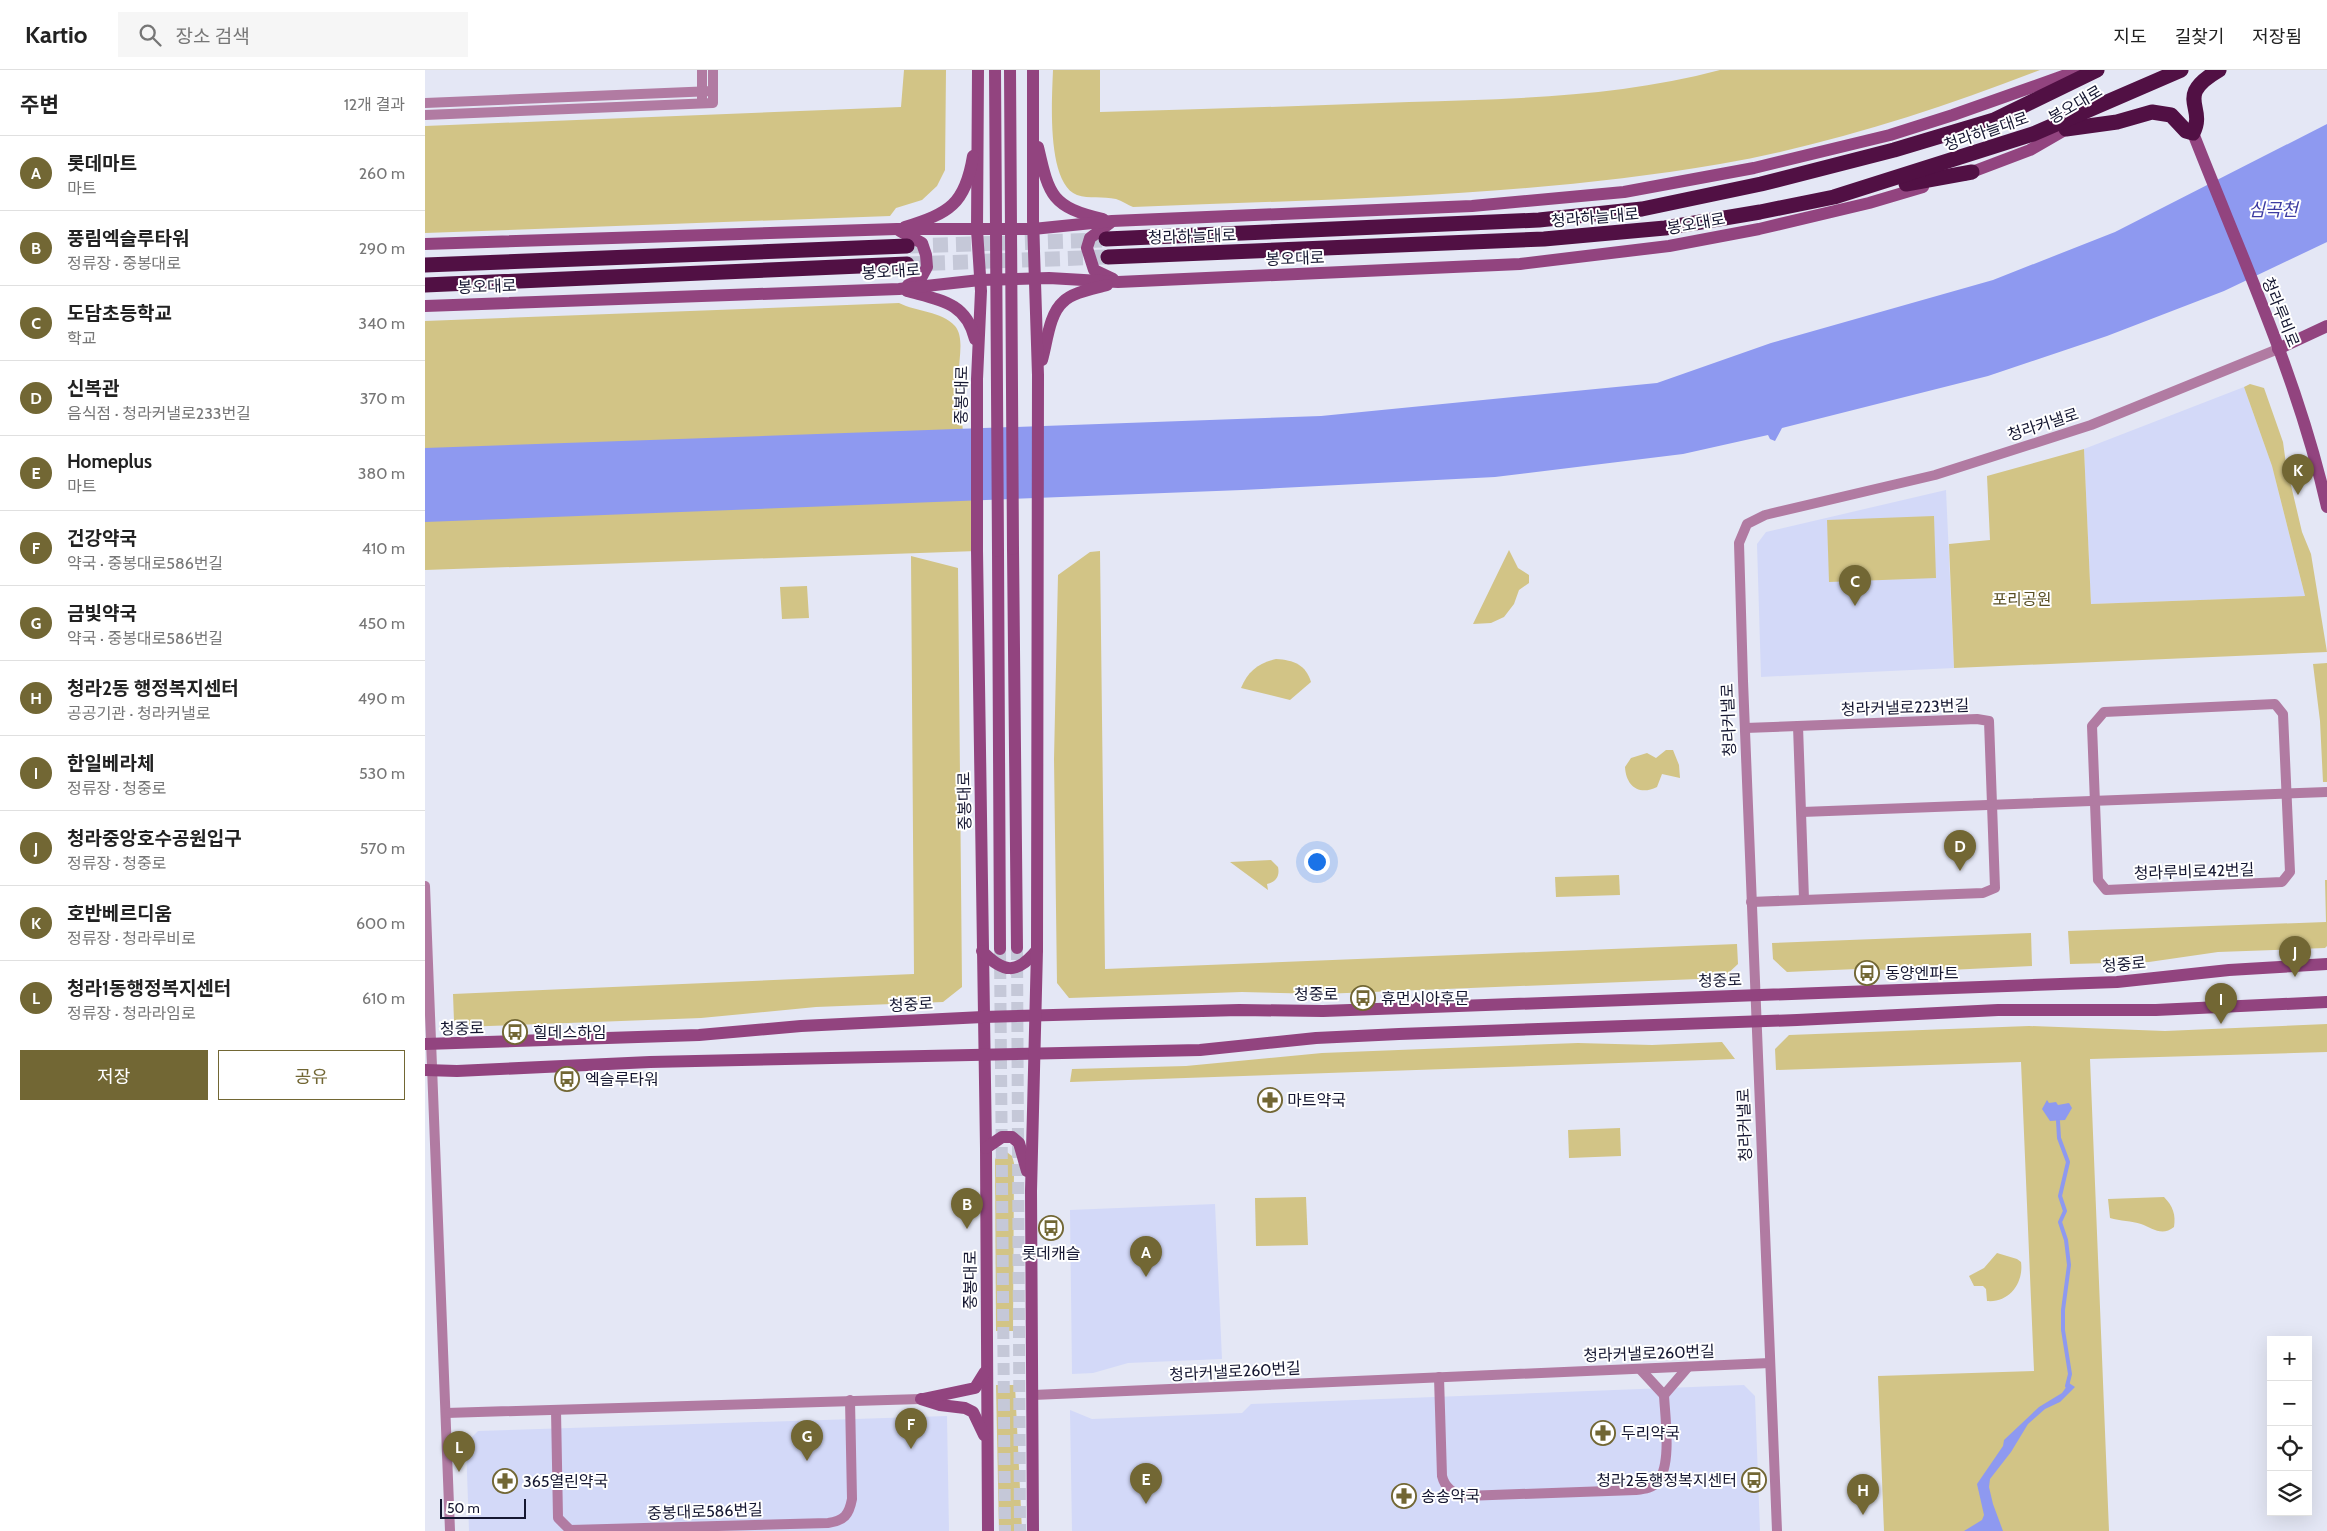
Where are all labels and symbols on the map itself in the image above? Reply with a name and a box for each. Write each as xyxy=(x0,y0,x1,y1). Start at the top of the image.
street label: 봉오대로 xyxy=(2045,81,2106,127)
street label: 청라하늘대로 xyxy=(1941,108,2031,155)
water label: 심곡천 xyxy=(2248,199,2300,221)
street label: 청라하늘대로 xyxy=(1550,204,1640,231)
street label: 봉오대로 xyxy=(1665,209,1727,238)
street label: 청라하늘대로 xyxy=(1148,225,1237,248)
street label: 봉오대로 xyxy=(1265,248,1325,269)
street label: 봉오대로 xyxy=(861,260,921,283)
street label: 청라루비로 xyxy=(2258,275,2303,350)
street label: 봉오대로 xyxy=(457,276,517,297)
street label: 중봉대로 xyxy=(951,365,972,425)
street label: 청라커낼로 xyxy=(2005,404,2081,445)
pin: K xyxy=(2282,454,2314,495)
pin: C xyxy=(1839,565,1871,606)
park label: 포리공원 xyxy=(1993,590,2051,609)
street label: 청라커낼로 xyxy=(1718,683,1739,757)
street label: 청라커낼로223번길 xyxy=(1840,696,1970,719)
street label: 중봉대로 xyxy=(954,771,975,831)
pin: D xyxy=(1944,830,1976,871)
your location xyxy=(1304,849,1330,875)
street label: 청라루비로42번길 xyxy=(2133,860,2255,883)
pin: J xyxy=(2279,936,2311,977)
street label: 청중로 xyxy=(2101,953,2147,976)
bus stop icon: 동양엔파트 xyxy=(1854,960,1880,986)
place label: 동양엔파트 xyxy=(1885,964,1959,983)
street label: 청중로 xyxy=(1698,970,1743,991)
pin: I xyxy=(2205,983,2237,1024)
street label: 청중로 xyxy=(1294,985,1338,1004)
bus stop icon: 휴먼시아후문 xyxy=(1350,985,1376,1011)
place label: 휴먼시아후문 xyxy=(1381,989,1470,1008)
street label: 청중로 xyxy=(888,994,934,1015)
street label: 청중로 xyxy=(440,1019,485,1038)
bus stop icon: 힐데스하임 xyxy=(502,1019,528,1045)
place label: 힐데스하임 xyxy=(533,1023,607,1042)
bus stop icon: 엑슬루타워 xyxy=(554,1066,580,1092)
place label: 엑슬루타워 xyxy=(585,1070,659,1089)
pharmacy icon: 마트약국 xyxy=(1257,1087,1283,1113)
street label: 청라커낼로 xyxy=(1734,1088,1755,1162)
place label: 마트약국 xyxy=(1287,1091,1346,1110)
pin: B xyxy=(951,1188,983,1229)
bus stop icon: 롯데캐슬 xyxy=(1038,1215,1064,1241)
pin: A xyxy=(1130,1236,1162,1277)
place label: 롯데캐슬 xyxy=(1022,1244,1080,1263)
street label: 중봉대로 xyxy=(961,1250,980,1309)
street label: 청라커낼로260번길 xyxy=(1583,1342,1715,1365)
street label: 청라커낼로260번길 xyxy=(1169,1359,1301,1384)
pin: F xyxy=(895,1408,927,1449)
pin: G xyxy=(791,1420,823,1461)
pharmacy icon: 두리약국 xyxy=(1590,1420,1616,1446)
place label: 두리약국 xyxy=(1621,1424,1680,1443)
pin: L xyxy=(443,1431,475,1472)
pin: E xyxy=(1130,1463,1162,1504)
bus stop icon: 청라2동행정복지센터 xyxy=(1741,1467,1767,1493)
pharmacy icon: 365열린약국 xyxy=(492,1468,518,1494)
place label: 청라2동행정복지센터 xyxy=(1596,1471,1737,1490)
place label: 365열린약국 xyxy=(523,1472,608,1491)
pin: H xyxy=(1847,1474,1879,1515)
pharmacy icon: 송송약국 xyxy=(1391,1483,1417,1509)
place label: 송송약국 xyxy=(1421,1487,1480,1506)
scale bar xyxy=(440,1496,526,1519)
street label: 중봉대로586번길 xyxy=(647,1500,763,1523)

